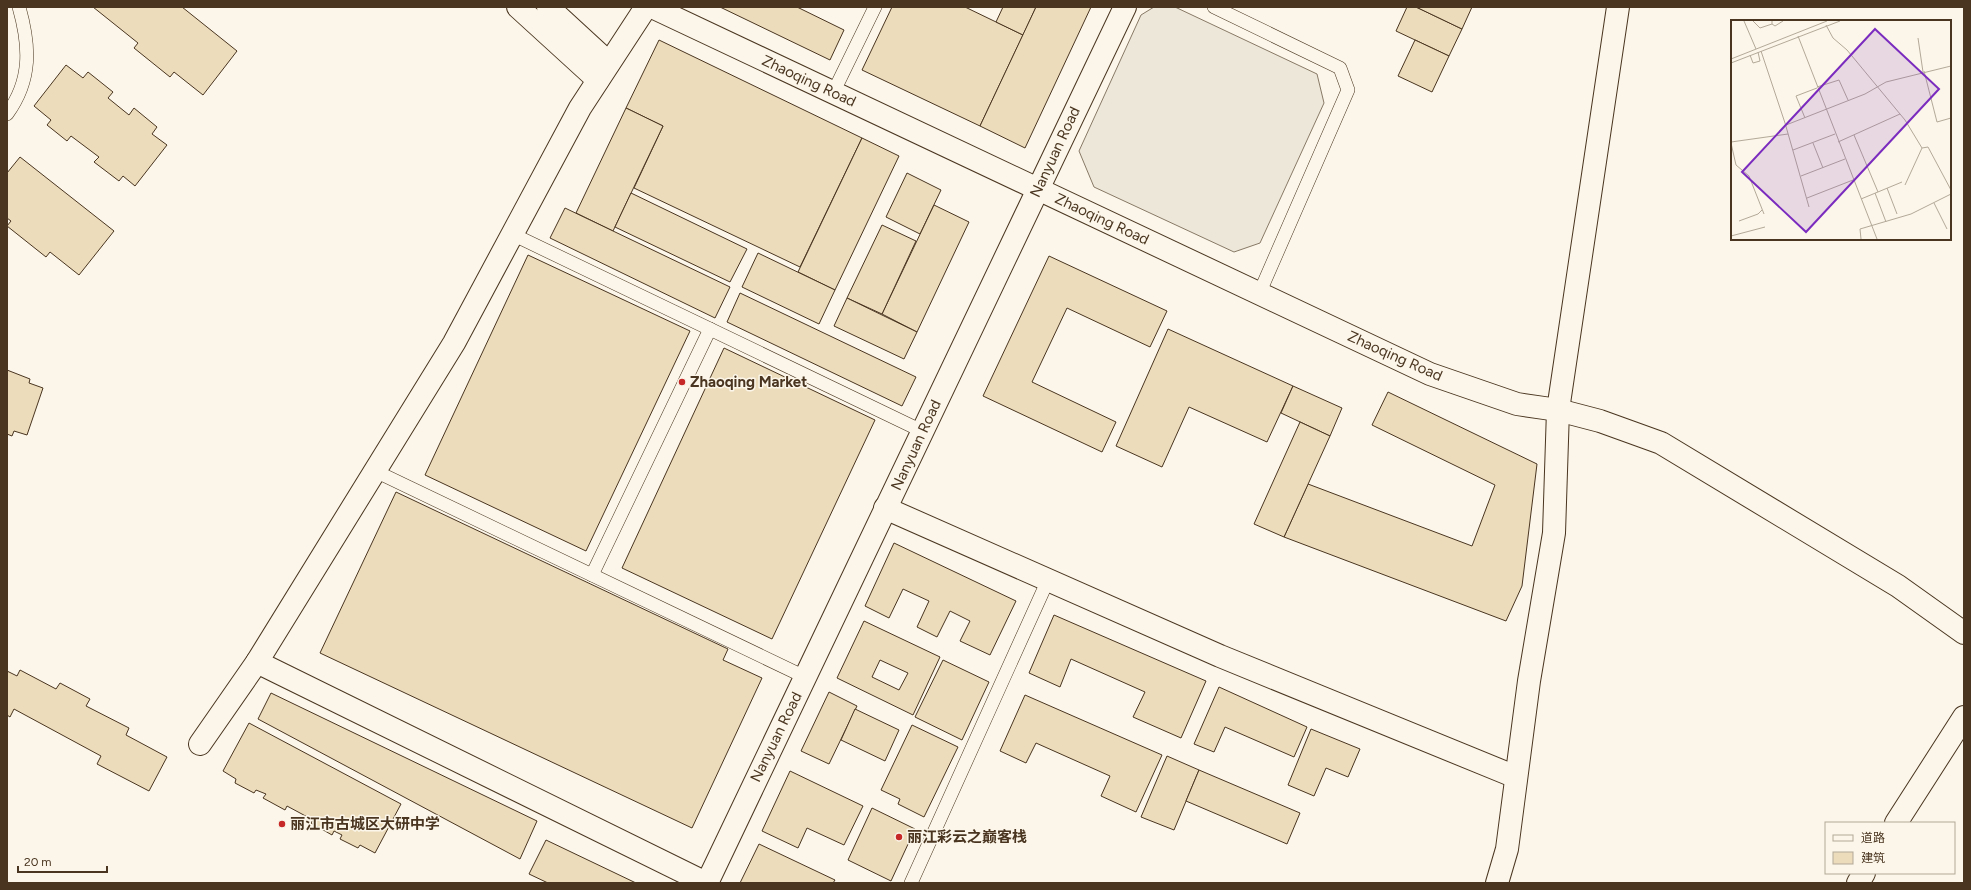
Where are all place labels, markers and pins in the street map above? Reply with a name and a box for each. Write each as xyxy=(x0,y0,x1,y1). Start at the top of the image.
place label: Zhaoqing Market xyxy=(690,373,807,391)
marker: Zhaoqing Market xyxy=(677,377,687,387)
place label: 丽江市古城区大研中学 xyxy=(290,815,440,833)
marker: 丽江市古城区大研中学 xyxy=(277,819,287,829)
place label: 丽江彩云之巅客栈 xyxy=(907,828,1027,846)
marker: 丽江彩云之巅客栈 xyxy=(894,832,904,842)

